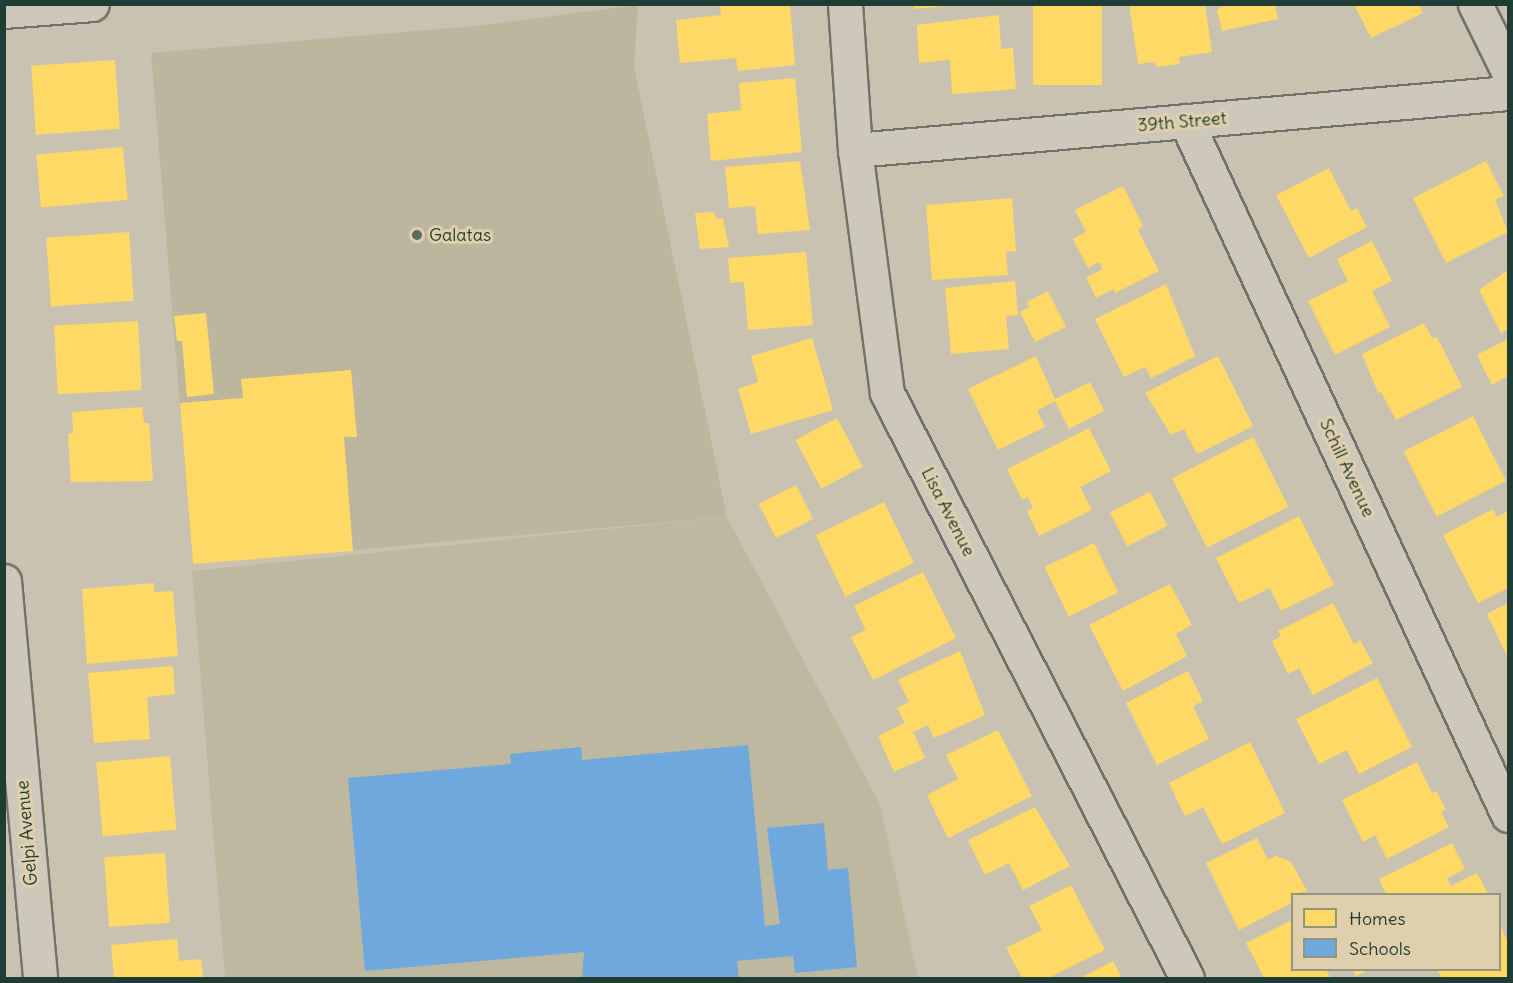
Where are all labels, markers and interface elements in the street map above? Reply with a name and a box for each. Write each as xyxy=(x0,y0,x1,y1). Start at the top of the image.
street label: 39th Street xyxy=(1137,107,1227,137)
place label: Galatas xyxy=(429,224,491,246)
marker: Galatas xyxy=(410,228,424,242)
street label: Schill Avenue xyxy=(1315,415,1379,521)
street label: Lisa Avenue xyxy=(916,464,980,560)
street label: Gelpi Avenue xyxy=(12,779,42,887)
legend xyxy=(1291,893,1501,971)
text: Homes xyxy=(1349,907,1406,930)
text: Schools xyxy=(1349,937,1411,960)

